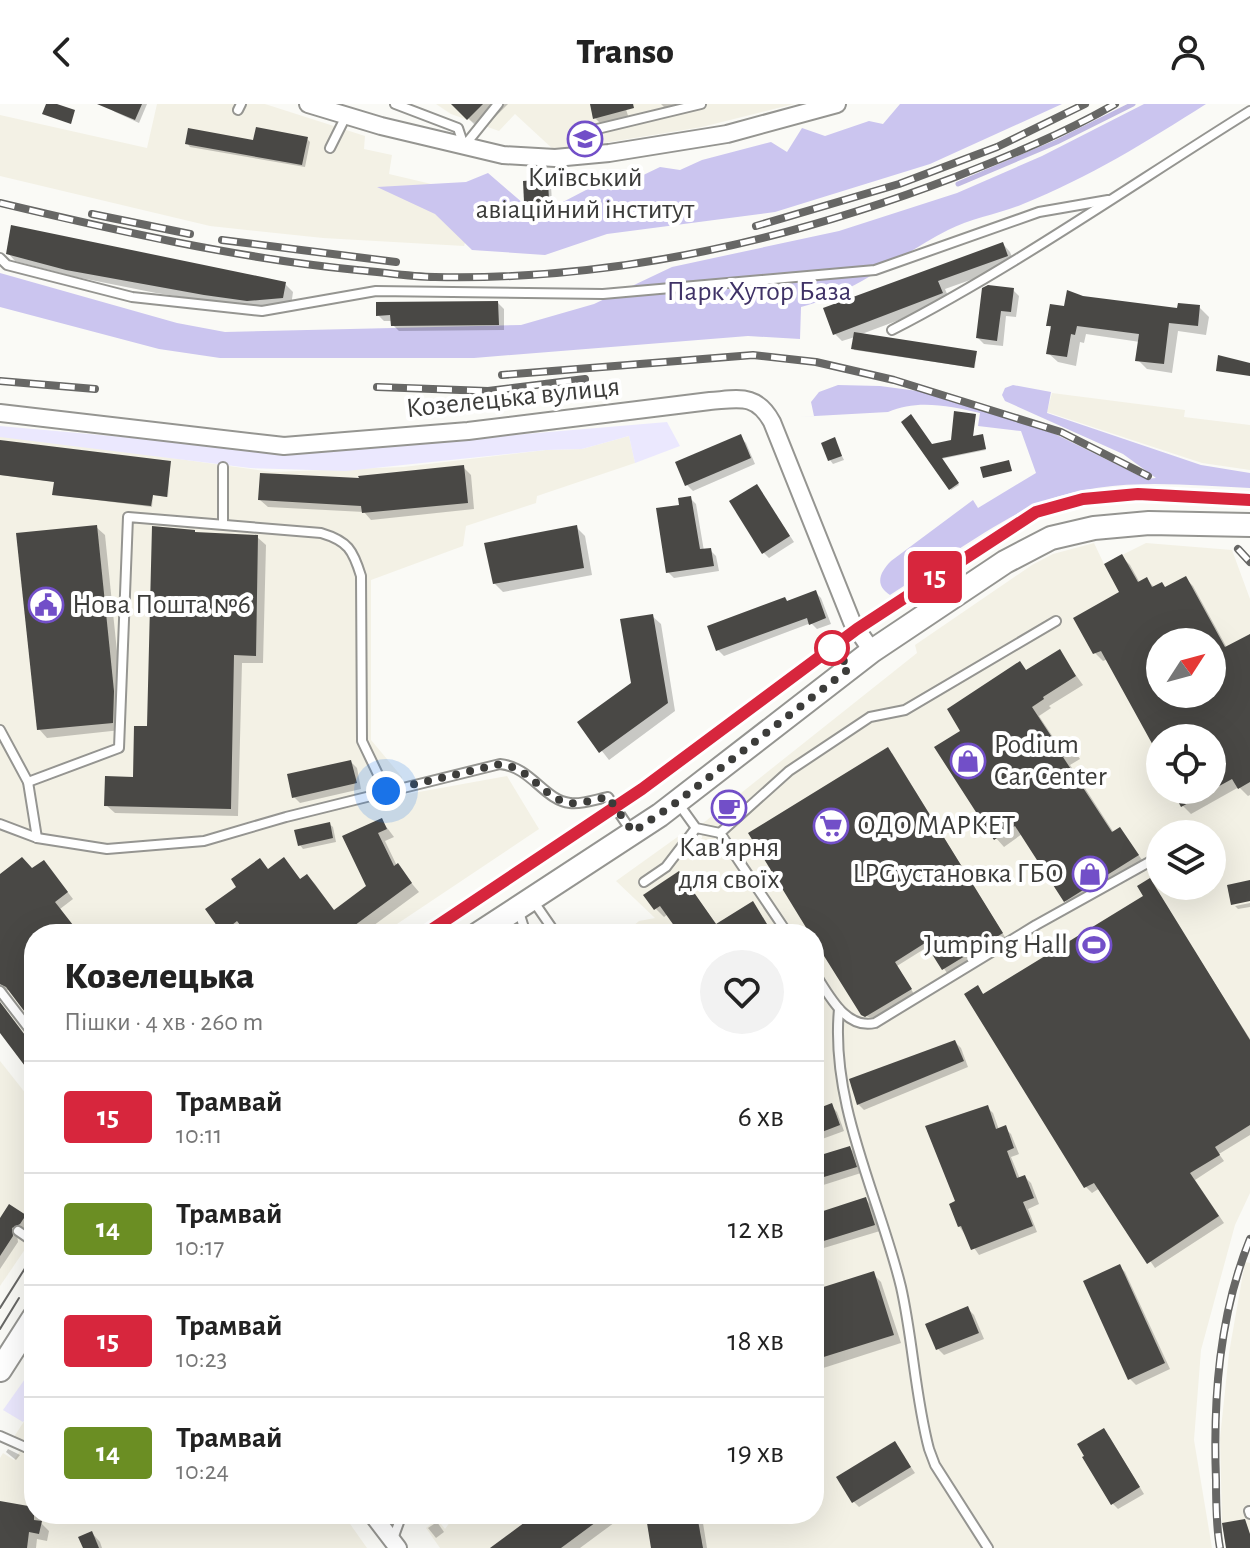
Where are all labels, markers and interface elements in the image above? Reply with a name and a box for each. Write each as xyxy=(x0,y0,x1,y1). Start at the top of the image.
icon: back xyxy=(40,30,84,74)
icon: person xyxy=(1166,30,1210,74)
text: Transo xyxy=(576,34,674,70)
school or university icon: Київський авіаційний інститут xyxy=(566,120,604,158)
place label: Київський авіаційний інститут xyxy=(476,164,695,224)
park label: Парк Хутор База xyxy=(667,278,852,306)
street label: Козелецька вулиця xyxy=(405,373,621,423)
line badge: 15 xyxy=(899,551,971,603)
text: 15 xyxy=(924,563,946,591)
public building icon: Нова Пошта №6 xyxy=(27,586,65,624)
place label: Нова Пошта №6 xyxy=(72,591,251,619)
north arrow xyxy=(1146,628,1226,708)
map controls xyxy=(1146,628,1226,900)
unlabelled marker xyxy=(815,631,849,665)
button: locate xyxy=(1146,724,1226,804)
place label: Podium Car Center xyxy=(994,731,1107,791)
shop icon: Podium Car Center xyxy=(949,742,987,780)
your location xyxy=(366,771,406,811)
cafe icon: Кав'ярня для своїх xyxy=(710,789,748,827)
supermarket icon: ОДО МАРКЕТ xyxy=(812,807,850,845)
place label: ОДО МАРКЕТ xyxy=(857,812,1015,840)
button: layers xyxy=(1146,820,1226,900)
place label: Кав'ярня для своїх xyxy=(678,834,780,894)
shop icon: LPG установка ГБО xyxy=(1071,855,1109,893)
place label: LPG установка ГБО xyxy=(853,860,1064,888)
sports icon: Jumping Hall xyxy=(1075,926,1113,964)
place label: Jumping Hall xyxy=(924,931,1068,959)
button: heart xyxy=(700,950,784,1034)
text: Козелецька xyxy=(64,958,254,996)
text: Пішки · 4 хв · 260 m xyxy=(64,1009,263,1035)
text: Трамвай xyxy=(176,1087,282,1117)
text: 6 хв xyxy=(738,1102,784,1132)
text: 15 xyxy=(97,1103,119,1131)
text: 10:11 xyxy=(176,1122,223,1148)
text: Трамвай xyxy=(176,1199,282,1229)
text: 12 хв xyxy=(728,1214,784,1244)
text: 14 xyxy=(96,1215,120,1243)
text: 10:17 xyxy=(176,1234,224,1260)
text: Трамвай xyxy=(176,1311,282,1341)
text: 18 хв xyxy=(727,1326,784,1356)
text: 15 xyxy=(97,1327,119,1355)
text: 10:23 xyxy=(176,1346,227,1372)
text: Трамвай xyxy=(176,1423,282,1453)
text: 19 хв xyxy=(727,1438,784,1468)
text: 14 xyxy=(96,1439,120,1467)
text: 10:24 xyxy=(176,1458,229,1484)

